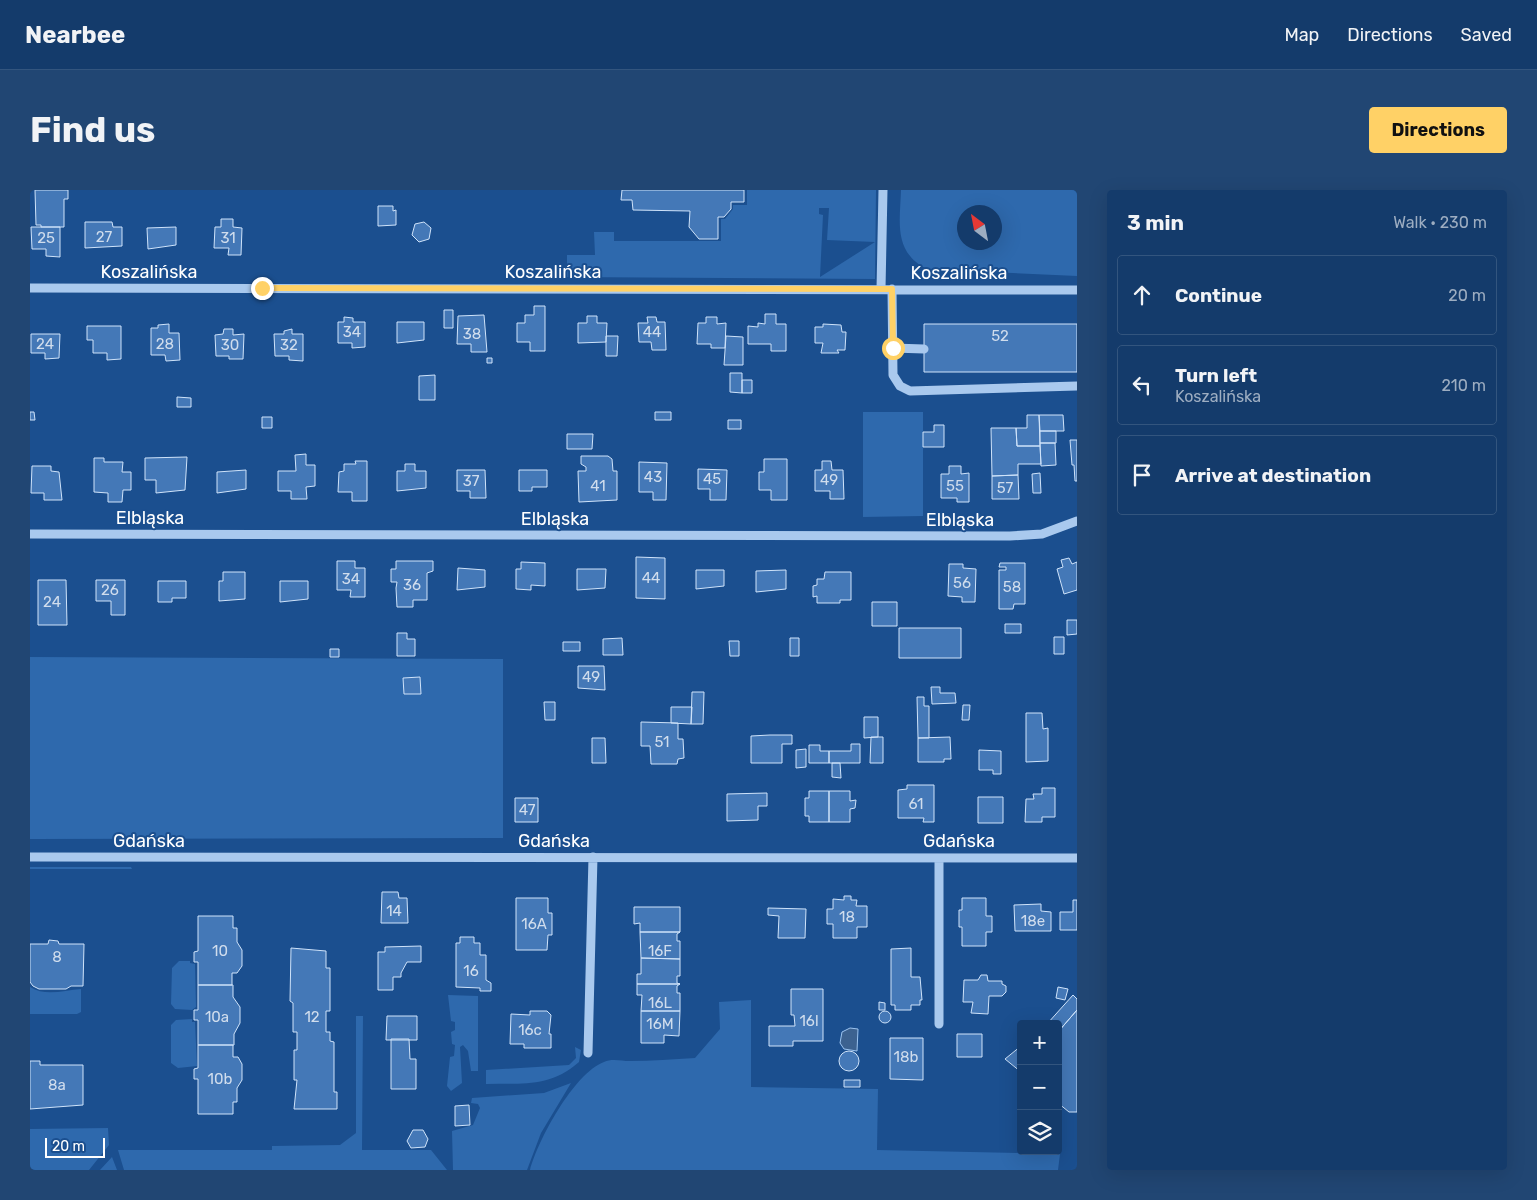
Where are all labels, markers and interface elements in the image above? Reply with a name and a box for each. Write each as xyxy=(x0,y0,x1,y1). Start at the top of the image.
text: Nearbee xyxy=(25,21,125,49)
text: Map xyxy=(1284,24,1319,46)
text: Directions xyxy=(1347,24,1433,46)
text: Saved xyxy=(1461,24,1512,46)
button: Directions xyxy=(1369,107,1507,153)
text: Find us xyxy=(30,109,155,151)
north arrow xyxy=(957,205,1002,250)
text: 3 min xyxy=(1127,210,1184,235)
text: Walk · 230 m xyxy=(1393,213,1487,232)
house number: 27 xyxy=(96,228,113,246)
house number: 25 xyxy=(37,229,55,247)
house number: 31 xyxy=(220,229,236,247)
street label: Koszalińska xyxy=(101,261,197,283)
street label: Koszalińska xyxy=(505,261,601,283)
street label: Koszalińska xyxy=(911,262,1007,284)
route end xyxy=(251,277,274,300)
icon: ahead xyxy=(1128,281,1156,309)
text: Continue xyxy=(1175,284,1262,307)
text: 20 m xyxy=(1448,286,1486,305)
house number: 34 xyxy=(343,323,361,341)
house number: 44 xyxy=(643,323,661,341)
house number: 38 xyxy=(463,325,481,343)
house number: 52 xyxy=(991,327,1009,345)
house number: 24 xyxy=(36,335,54,353)
house number: 28 xyxy=(156,335,174,353)
house number: 30 xyxy=(221,336,239,354)
house number: 32 xyxy=(280,336,298,354)
route start xyxy=(882,337,905,360)
text: Turn left xyxy=(1175,364,1257,387)
icon: left xyxy=(1128,371,1156,399)
text: 210 m xyxy=(1441,376,1486,395)
text: Koszalińska xyxy=(1175,387,1261,406)
icon: arrive xyxy=(1128,461,1156,489)
text: Arrive at destination xyxy=(1175,464,1371,487)
house number: 43 xyxy=(644,468,662,486)
house number: 45 xyxy=(703,470,721,488)
house number: 49 xyxy=(820,471,838,489)
house number: 37 xyxy=(463,472,480,490)
house number: 41 xyxy=(590,477,606,495)
house number: 55 xyxy=(946,477,964,495)
house number: 57 xyxy=(997,479,1014,497)
street label: Elbląska xyxy=(116,507,184,529)
street label: Elbląska xyxy=(521,508,589,530)
street label: Elbląska xyxy=(926,509,994,531)
house number: 44 xyxy=(642,569,660,587)
house number: 34 xyxy=(342,570,360,588)
house number: 56 xyxy=(953,574,971,592)
house number: 36 xyxy=(403,576,421,594)
house number: 58 xyxy=(1003,578,1021,596)
house number: 26 xyxy=(101,581,119,599)
house number: 24 xyxy=(43,593,61,611)
house number: 49 xyxy=(582,668,600,686)
house number: 51 xyxy=(654,733,670,751)
house number: 61 xyxy=(908,795,924,813)
house number: 47 xyxy=(519,801,536,819)
street label: Gdańska xyxy=(113,830,185,852)
street label: Gdańska xyxy=(518,830,590,852)
street label: Gdańska xyxy=(923,830,995,852)
house number: 14 xyxy=(386,902,402,920)
house number: 18 xyxy=(839,908,855,926)
house number: 18e xyxy=(1021,912,1045,930)
house number: 16A xyxy=(521,915,547,933)
house number: 10 xyxy=(212,942,228,960)
house number: 16F xyxy=(648,942,672,960)
house number: 8 xyxy=(52,948,62,966)
house number: 16 xyxy=(463,962,479,980)
house number: 16L xyxy=(648,994,673,1012)
house number: 10a xyxy=(205,1008,229,1026)
house number: 12 xyxy=(304,1008,320,1026)
house number: 16l xyxy=(799,1012,819,1030)
house number: 16M xyxy=(646,1015,674,1033)
map controls xyxy=(1017,1020,1062,1155)
button: + xyxy=(1017,1020,1062,1065)
house number: 16c xyxy=(518,1021,542,1039)
house number: 18b xyxy=(894,1048,919,1066)
button: − xyxy=(1017,1065,1062,1110)
house number: 10b xyxy=(208,1070,233,1088)
house number: 8a xyxy=(48,1076,66,1094)
button: layers xyxy=(1017,1110,1062,1155)
scale bar xyxy=(45,1135,105,1158)
text: 20 m xyxy=(52,1138,85,1155)

